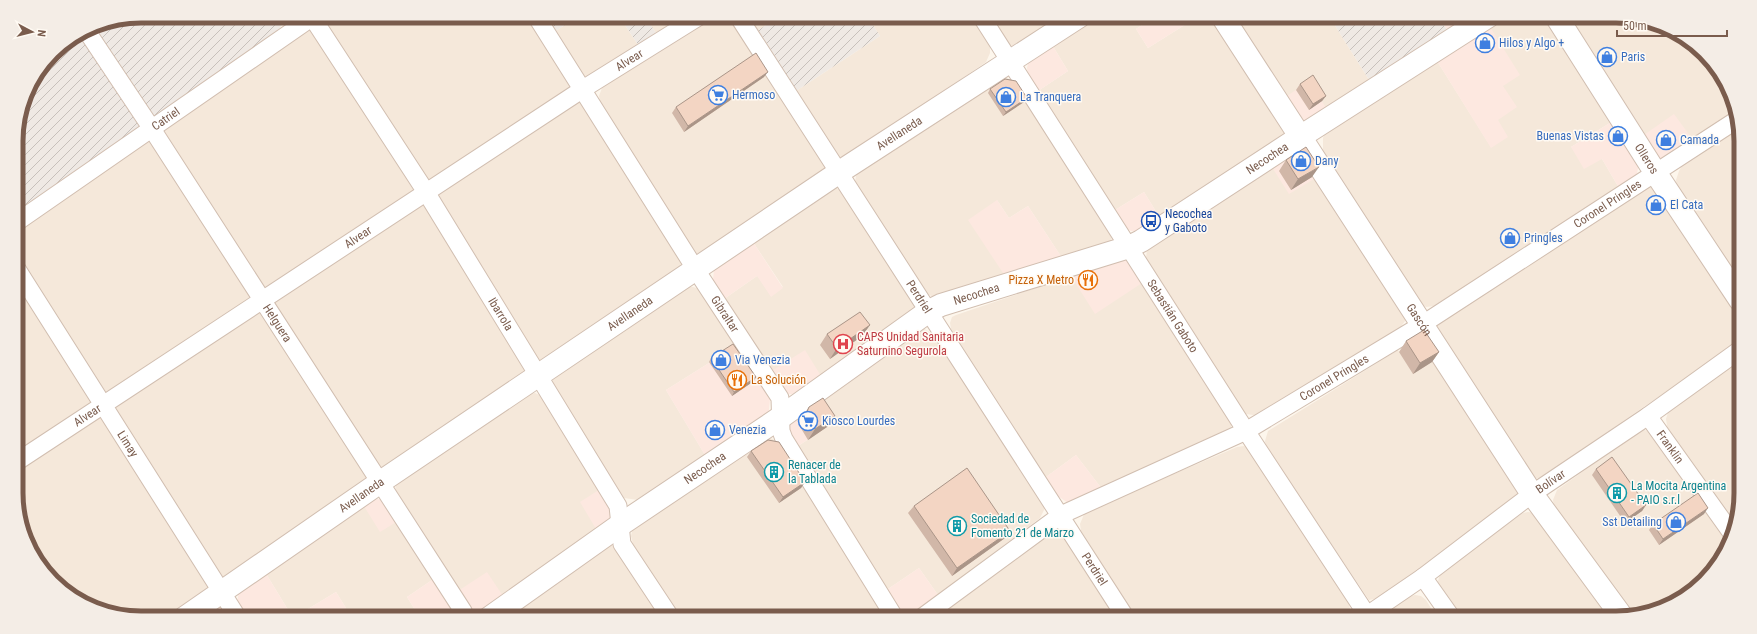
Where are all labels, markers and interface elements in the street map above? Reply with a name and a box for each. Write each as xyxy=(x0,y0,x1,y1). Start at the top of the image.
north arrow xyxy=(12,12,52,52)
scale bar xyxy=(1617,12,1727,38)
text: 50 m xyxy=(1623,19,1647,33)
text: N xyxy=(35,29,48,38)
shop icon: Hilos y Algo + xyxy=(1474,32,1496,54)
place label: Hilos y Algo + xyxy=(1499,36,1564,50)
street label: Alvear xyxy=(613,46,646,74)
shop icon: Paris xyxy=(1596,46,1618,68)
place label: Paris xyxy=(1621,50,1645,64)
supermarket icon: Hermoso xyxy=(707,84,729,106)
shop icon: La Tranquera xyxy=(995,86,1017,108)
place label: Hermoso xyxy=(732,88,775,102)
place label: La Tranquera xyxy=(1020,90,1082,104)
street label: Catriel xyxy=(149,104,182,133)
street label: Avellaneda xyxy=(874,113,925,153)
shop icon: Buenas Vistas xyxy=(1607,125,1629,147)
place label: Buenas Vistas xyxy=(1537,129,1604,143)
shop icon: Camada xyxy=(1655,129,1677,151)
place label: Camada xyxy=(1680,133,1719,147)
street label: Necochea xyxy=(1244,139,1291,177)
street label: Olleros xyxy=(1632,141,1661,177)
shop icon: Dany xyxy=(1290,150,1312,172)
place label: Dany xyxy=(1315,154,1338,168)
street label: Coronel Pringles xyxy=(1571,177,1644,231)
shop icon: El Cata xyxy=(1645,194,1667,216)
place label: El Cata xyxy=(1670,198,1704,212)
place label: Necochea y Gaboto xyxy=(1165,207,1213,235)
bus stop icon: Necochea y Gaboto xyxy=(1140,210,1162,232)
street label: Alvear xyxy=(342,223,375,251)
shop icon: Pringles xyxy=(1499,227,1521,249)
place label: Pringles xyxy=(1524,231,1563,245)
restaurant icon: Pizza X Metro xyxy=(1077,269,1099,291)
place label: Pizza X Metro xyxy=(1008,273,1074,287)
street label: Sebastián Gaboto xyxy=(1144,277,1201,355)
street label: Perdriel xyxy=(903,278,935,316)
street label: Necochea xyxy=(952,280,1001,308)
street label: Avellaneda xyxy=(605,293,656,334)
street label: Gibraltar xyxy=(708,293,742,335)
street label: Ibarrola xyxy=(485,295,516,334)
street label: Gascón xyxy=(1403,301,1435,339)
street label: Helguera xyxy=(260,302,295,345)
place label: CAPS Unidad Sanitaria Saturnino Segurola xyxy=(857,330,964,358)
hospital icon: CAPS Unidad Sanitaria Saturnino Segurola xyxy=(832,333,854,355)
shop icon: Via Venezia xyxy=(710,349,732,371)
street label: Coronel Pringles xyxy=(1297,352,1371,404)
place label: Via Venezia xyxy=(735,353,791,367)
restaurant icon: La Solución xyxy=(726,369,748,391)
place label: La Solución xyxy=(751,373,806,387)
street label: Alvear xyxy=(71,401,104,429)
supermarket icon: Kiosco Lourdes xyxy=(797,410,819,432)
place label: Kiosco Lourdes xyxy=(822,414,895,428)
shop icon: Venezia xyxy=(704,419,726,441)
place label: Venezia xyxy=(729,423,767,437)
street label: Limay xyxy=(114,428,141,460)
street label: Franklin xyxy=(1654,428,1687,466)
street label: Necochea xyxy=(681,449,729,487)
place label: Renacer de la Tablada xyxy=(788,458,841,486)
building icon: Renacer de la Tablada xyxy=(763,461,785,483)
street label: Bolívar xyxy=(1533,466,1568,496)
street label: Avellaneda xyxy=(336,474,387,516)
place label: La Mocita Argentina - PAIO s.r.l xyxy=(1631,479,1727,507)
building icon: La Mocita Argentina - PAIO s.r.l xyxy=(1606,482,1628,504)
shop icon: Sst Detailing xyxy=(1665,511,1687,533)
place label: Sociedad de Fomento 21 de Marzo xyxy=(971,512,1074,540)
building icon: Sociedad de Fomento 21 de Marzo xyxy=(946,515,968,537)
place label: Sst Detailing xyxy=(1602,515,1662,529)
street label: Perdriel xyxy=(1079,550,1110,588)

